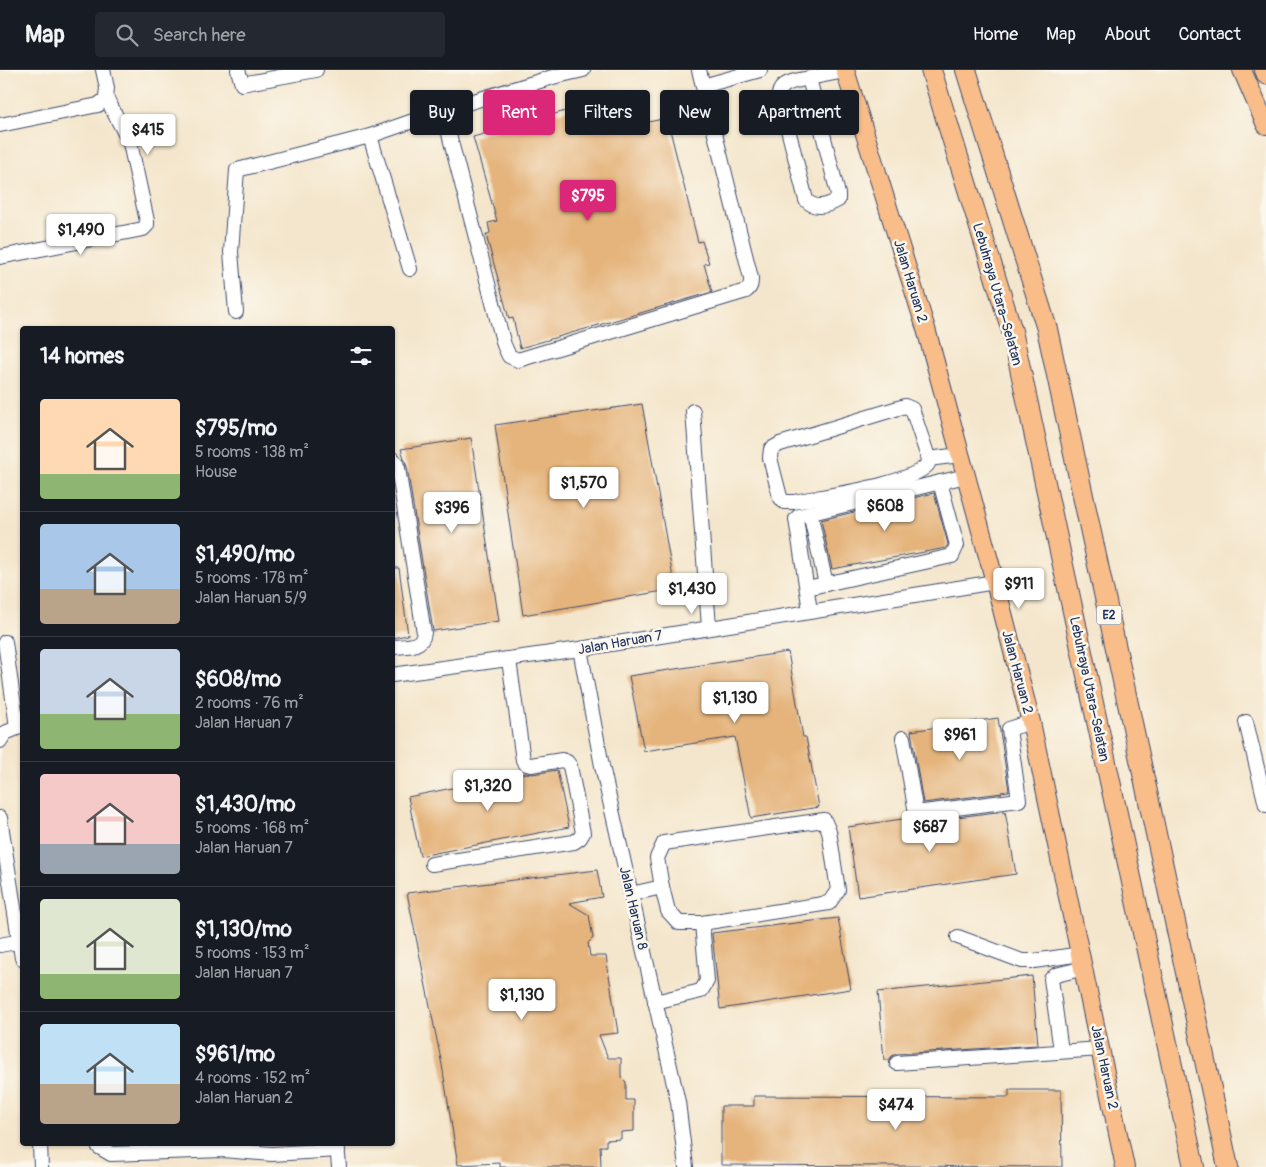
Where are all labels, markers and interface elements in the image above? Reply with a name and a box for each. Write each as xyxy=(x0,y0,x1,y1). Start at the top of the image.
search box xyxy=(95,12,445,57)
text: Map xyxy=(25,20,65,49)
icon: search xyxy=(113,21,141,49)
text: Search here xyxy=(153,23,246,47)
text: Home xyxy=(973,23,1018,46)
text: Map xyxy=(1046,23,1076,46)
text: About xyxy=(1104,23,1150,46)
text: Contact xyxy=(1178,23,1241,46)
chip: Buy xyxy=(410,90,473,135)
chip: Rent xyxy=(483,90,555,135)
chip: Filters xyxy=(565,90,650,135)
chip: New xyxy=(660,90,729,135)
chip: Apartment xyxy=(739,90,859,135)
pin: $415 xyxy=(118,114,178,156)
text: $415 xyxy=(132,120,164,140)
pin: $795 xyxy=(558,180,618,222)
text: $795 xyxy=(571,186,605,206)
pin: $1,490 xyxy=(40,214,122,256)
text: $1,490 xyxy=(57,220,105,240)
street label: Lebuhraya Utara–Selatan xyxy=(969,221,1026,368)
street label: Jalan Haruan 2 xyxy=(890,238,931,325)
icon: filters xyxy=(347,342,375,370)
text: 14 homes xyxy=(40,343,124,370)
text: $795/mo xyxy=(195,415,277,442)
icon: home xyxy=(80,419,140,479)
text: 5 rooms · 138 m² xyxy=(195,442,309,462)
text: House xyxy=(195,462,237,482)
pin: $1,570 xyxy=(543,466,625,509)
text: $1,570 xyxy=(560,473,608,493)
pin: $608 xyxy=(855,490,915,532)
pin: $396 xyxy=(422,492,482,534)
text: $608 xyxy=(867,496,903,516)
text: $396 xyxy=(434,498,470,518)
text: $1,490/mo xyxy=(195,541,295,568)
icon: home xyxy=(80,544,140,604)
text: 5 rooms · 178 m² xyxy=(195,568,308,588)
pin: $911 xyxy=(989,568,1049,610)
pin: $1,430 xyxy=(651,572,733,615)
text: $911 xyxy=(1004,574,1034,594)
text: $1,430 xyxy=(668,579,716,599)
text: Jalan Haruan 5/9 xyxy=(195,588,307,608)
road number: E2 xyxy=(1096,606,1122,624)
street label: Lebuhraya Utara–Selatan xyxy=(1066,615,1113,763)
street label: Jalan Haruan 7 xyxy=(577,627,664,658)
street label: Jalan Haruan 2 xyxy=(998,628,1037,716)
text: $608/mo xyxy=(195,666,281,693)
icon: home xyxy=(80,669,140,729)
pin: $1,130 xyxy=(694,682,776,724)
text: $1,130 xyxy=(712,688,758,708)
text: 2 rooms · 76 m² xyxy=(195,693,304,713)
text: Jalan Haruan 7 xyxy=(195,713,293,733)
pin: $961 xyxy=(930,718,990,761)
text: $961 xyxy=(944,725,976,745)
pin: $1,320 xyxy=(447,770,529,812)
text: $1,320 xyxy=(464,776,512,796)
text: $1,430/mo xyxy=(195,791,296,818)
icon: home xyxy=(80,794,140,854)
pin: $687 xyxy=(900,810,960,853)
text: $687 xyxy=(913,817,947,837)
text: 5 rooms · 168 m² xyxy=(195,818,309,838)
text: Jalan Haruan 7 xyxy=(195,838,293,858)
street label: Jalan Haruan 8 xyxy=(616,865,651,951)
text: $1,130/mo xyxy=(195,916,292,943)
icon: home xyxy=(80,919,140,979)
text: 5 rooms · 153 m² xyxy=(195,943,310,963)
text: Jalan Haruan 7 xyxy=(195,963,293,983)
pin: $1,130 xyxy=(481,978,563,1021)
text: $1,130 xyxy=(499,985,545,1005)
street label: Jalan Haruan 2 xyxy=(1087,1023,1122,1111)
text: $961/mo xyxy=(195,1041,275,1068)
icon: home xyxy=(80,1044,140,1104)
text: 4 rooms · 152 m² xyxy=(195,1068,310,1088)
text: Jalan Haruan 2 xyxy=(195,1088,293,1108)
pin: $474 xyxy=(866,1088,926,1131)
text: $474 xyxy=(878,1095,914,1115)

